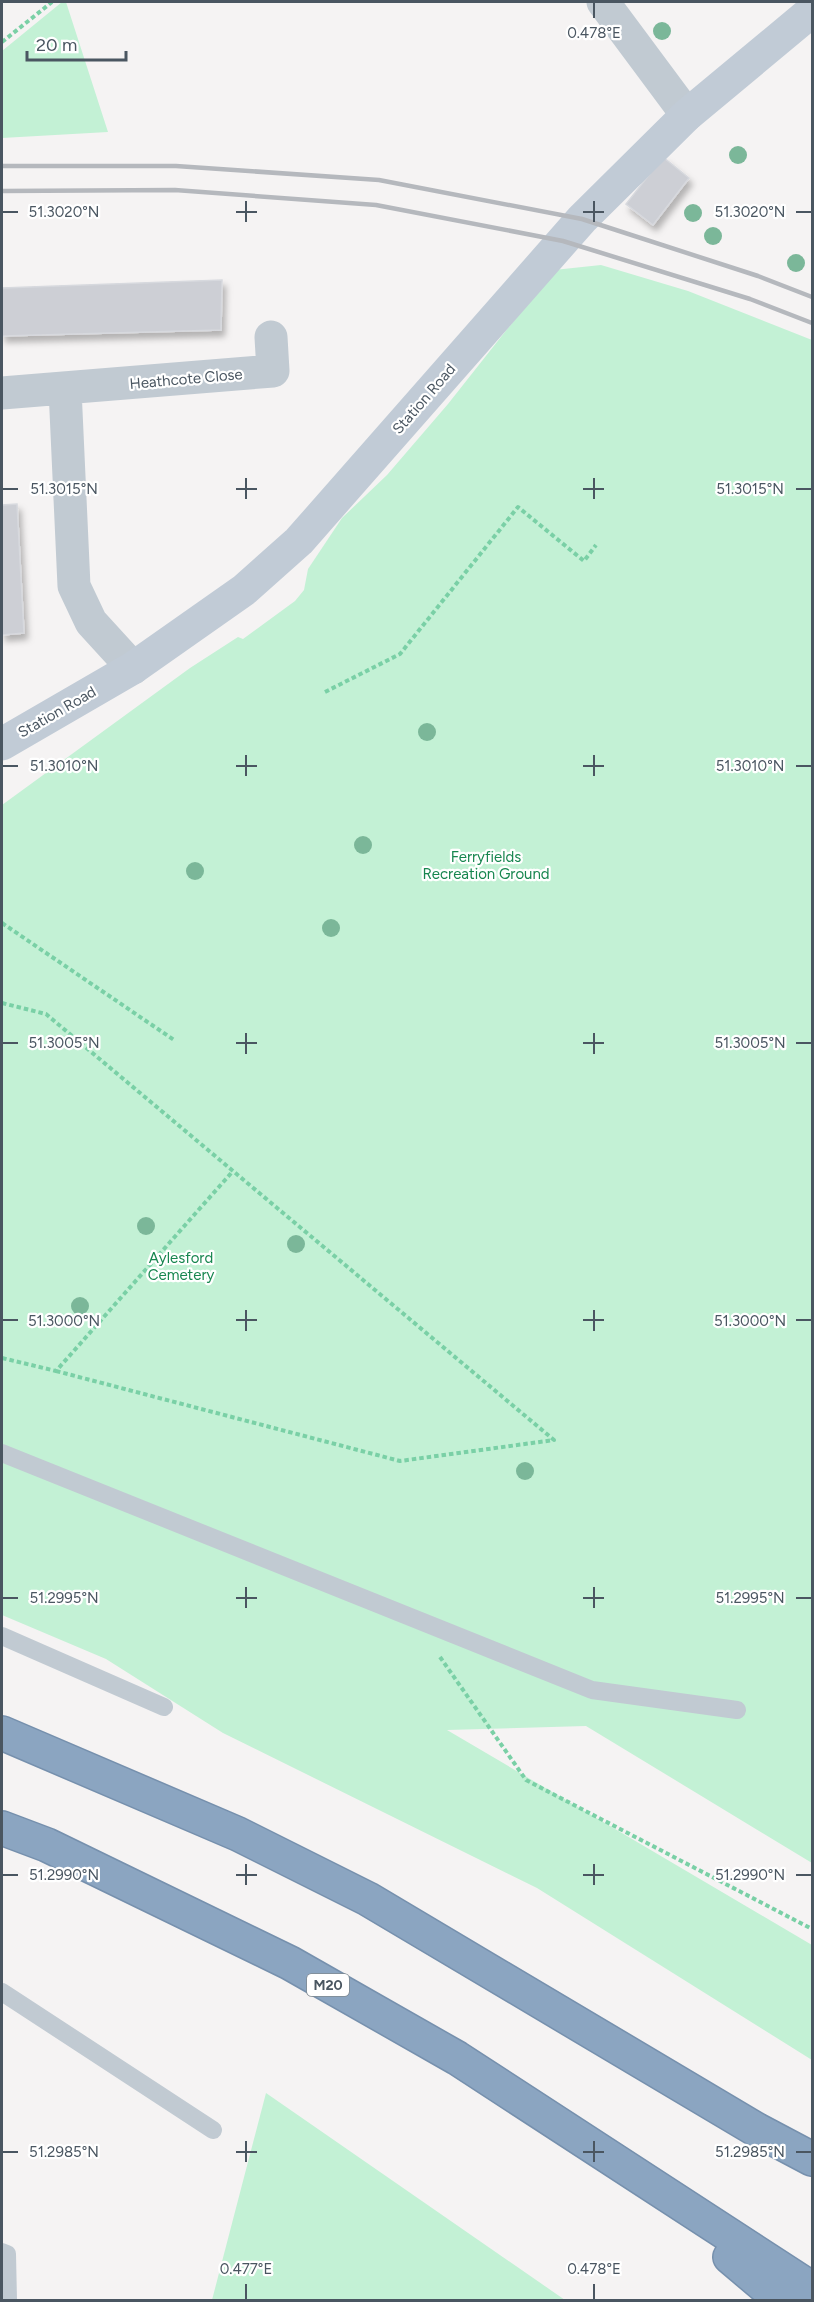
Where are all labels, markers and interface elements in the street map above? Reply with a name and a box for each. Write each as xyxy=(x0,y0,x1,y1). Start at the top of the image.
scale bar xyxy=(27,24,126,62)
text: 0.478°E xyxy=(567,24,621,42)
text: 20 m xyxy=(36,34,77,56)
text: 51.3020°N xyxy=(29,203,99,221)
text: 51.3020°N xyxy=(715,203,785,221)
street label: Station Road xyxy=(389,360,459,438)
street label: Heathcote Close xyxy=(129,365,243,393)
text: 51.3015°N xyxy=(30,480,98,498)
text: 51.3015°N xyxy=(716,480,784,498)
street label: Station Road xyxy=(15,682,99,742)
text: 51.3010°N xyxy=(30,757,98,775)
text: 51.3010°N xyxy=(716,757,784,775)
park label: Ferryfields Recreation Ground xyxy=(422,848,550,883)
text: 51.3005°N xyxy=(28,1034,100,1052)
text: 51.3005°N xyxy=(714,1034,786,1052)
park label: Aylesford Cemetery xyxy=(148,1249,214,1284)
text: 51.3000°N xyxy=(28,1312,100,1330)
text: 51.3000°N xyxy=(714,1312,786,1330)
text: 51.2995°N xyxy=(29,1589,99,1607)
text: 51.2995°N xyxy=(715,1589,785,1607)
text: 51.2990°N xyxy=(29,1866,99,1884)
text: 51.2990°N xyxy=(715,1866,785,1884)
road number: M20 xyxy=(307,1974,349,1996)
text: 51.2985°N xyxy=(29,2143,99,2161)
text: 51.2985°N xyxy=(715,2143,785,2161)
text: 0.477°E xyxy=(220,2260,272,2278)
text: 0.478°E xyxy=(567,2260,621,2278)

